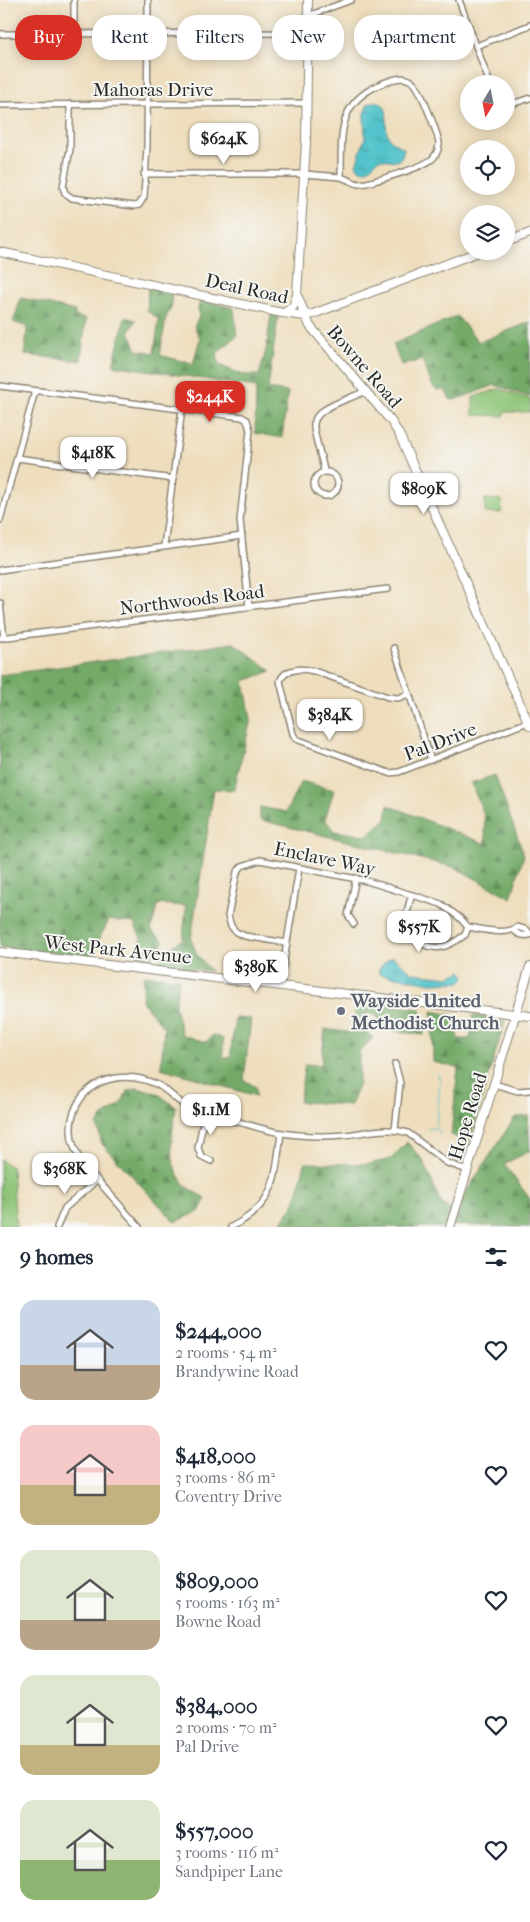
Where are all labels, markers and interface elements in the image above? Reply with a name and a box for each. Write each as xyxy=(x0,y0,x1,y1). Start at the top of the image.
chip: Buy xyxy=(15,15,82,60)
chip: Rent xyxy=(92,15,167,60)
chip: Filters xyxy=(177,15,262,60)
chip: New xyxy=(272,15,344,60)
chip: Apartment xyxy=(354,15,474,60)
north arrow xyxy=(460,75,515,130)
map controls xyxy=(460,75,515,260)
street label: Mahoras Drive xyxy=(93,79,213,101)
pin: $624K xyxy=(189,122,259,165)
text: $624K xyxy=(201,129,247,148)
button: locate xyxy=(460,140,515,195)
button: layers xyxy=(460,205,515,260)
street label: Deal Road xyxy=(203,269,291,309)
street label: Bowne Road xyxy=(322,321,407,413)
pin: $244K xyxy=(175,380,245,423)
text: $244K xyxy=(186,387,234,406)
pin: $418K xyxy=(58,436,128,479)
text: $418K xyxy=(71,443,115,462)
pin: $809K xyxy=(389,472,459,515)
text: $809K xyxy=(401,479,447,498)
street label: Northwoods Road xyxy=(119,580,266,620)
pin: $384K xyxy=(295,698,365,741)
text: $384K xyxy=(308,705,352,724)
street label: Pal Drive xyxy=(401,718,480,766)
street label: Enclave Way xyxy=(272,837,378,881)
pin: $557K xyxy=(384,910,454,953)
text: $557K xyxy=(398,917,440,936)
street label: West Park Avenue xyxy=(42,931,193,969)
pin: $389K xyxy=(221,950,291,993)
text: $389K xyxy=(234,957,278,976)
place label: Wayside United Methodist Church xyxy=(350,990,500,1034)
marker: Wayside United Methodist Church xyxy=(335,1005,347,1017)
street label: Hope Road xyxy=(444,1069,492,1163)
pin: $1.1M xyxy=(176,1094,246,1136)
text: $1.1M xyxy=(192,1100,230,1119)
pin: $368K xyxy=(30,1152,100,1195)
text: $368K xyxy=(43,1159,87,1178)
icon: filters xyxy=(482,1243,510,1271)
text: 9 homes xyxy=(20,1245,93,1269)
text: $244,000 xyxy=(175,1319,262,1343)
icon: home xyxy=(60,1320,120,1380)
icon: heart xyxy=(482,1336,510,1364)
text: 2 rooms · 54 m² xyxy=(175,1343,276,1362)
text: Brandywine Road xyxy=(175,1362,299,1381)
text: $418,000 xyxy=(175,1444,256,1468)
icon: home xyxy=(60,1445,120,1505)
icon: heart xyxy=(482,1461,510,1489)
text: 3 rooms · 86 m² xyxy=(175,1468,275,1487)
text: Coventry Drive xyxy=(175,1487,282,1506)
text: $809,000 xyxy=(175,1569,259,1593)
icon: home xyxy=(60,1570,120,1630)
icon: heart xyxy=(482,1586,510,1614)
text: 5 rooms · 163 m² xyxy=(175,1593,280,1612)
text: Bowne Road xyxy=(175,1612,261,1631)
text: $384,000 xyxy=(175,1694,258,1718)
icon: home xyxy=(60,1695,120,1755)
icon: heart xyxy=(482,1711,510,1739)
text: 2 rooms · 70 m² xyxy=(175,1718,277,1737)
text: Pal Drive xyxy=(175,1737,239,1756)
text: $557,000 xyxy=(175,1819,253,1843)
icon: home xyxy=(60,1820,120,1880)
icon: heart xyxy=(482,1836,510,1864)
text: 3 rooms · 116 m² xyxy=(175,1843,278,1862)
text: Sandpiper Lane xyxy=(175,1862,283,1881)

